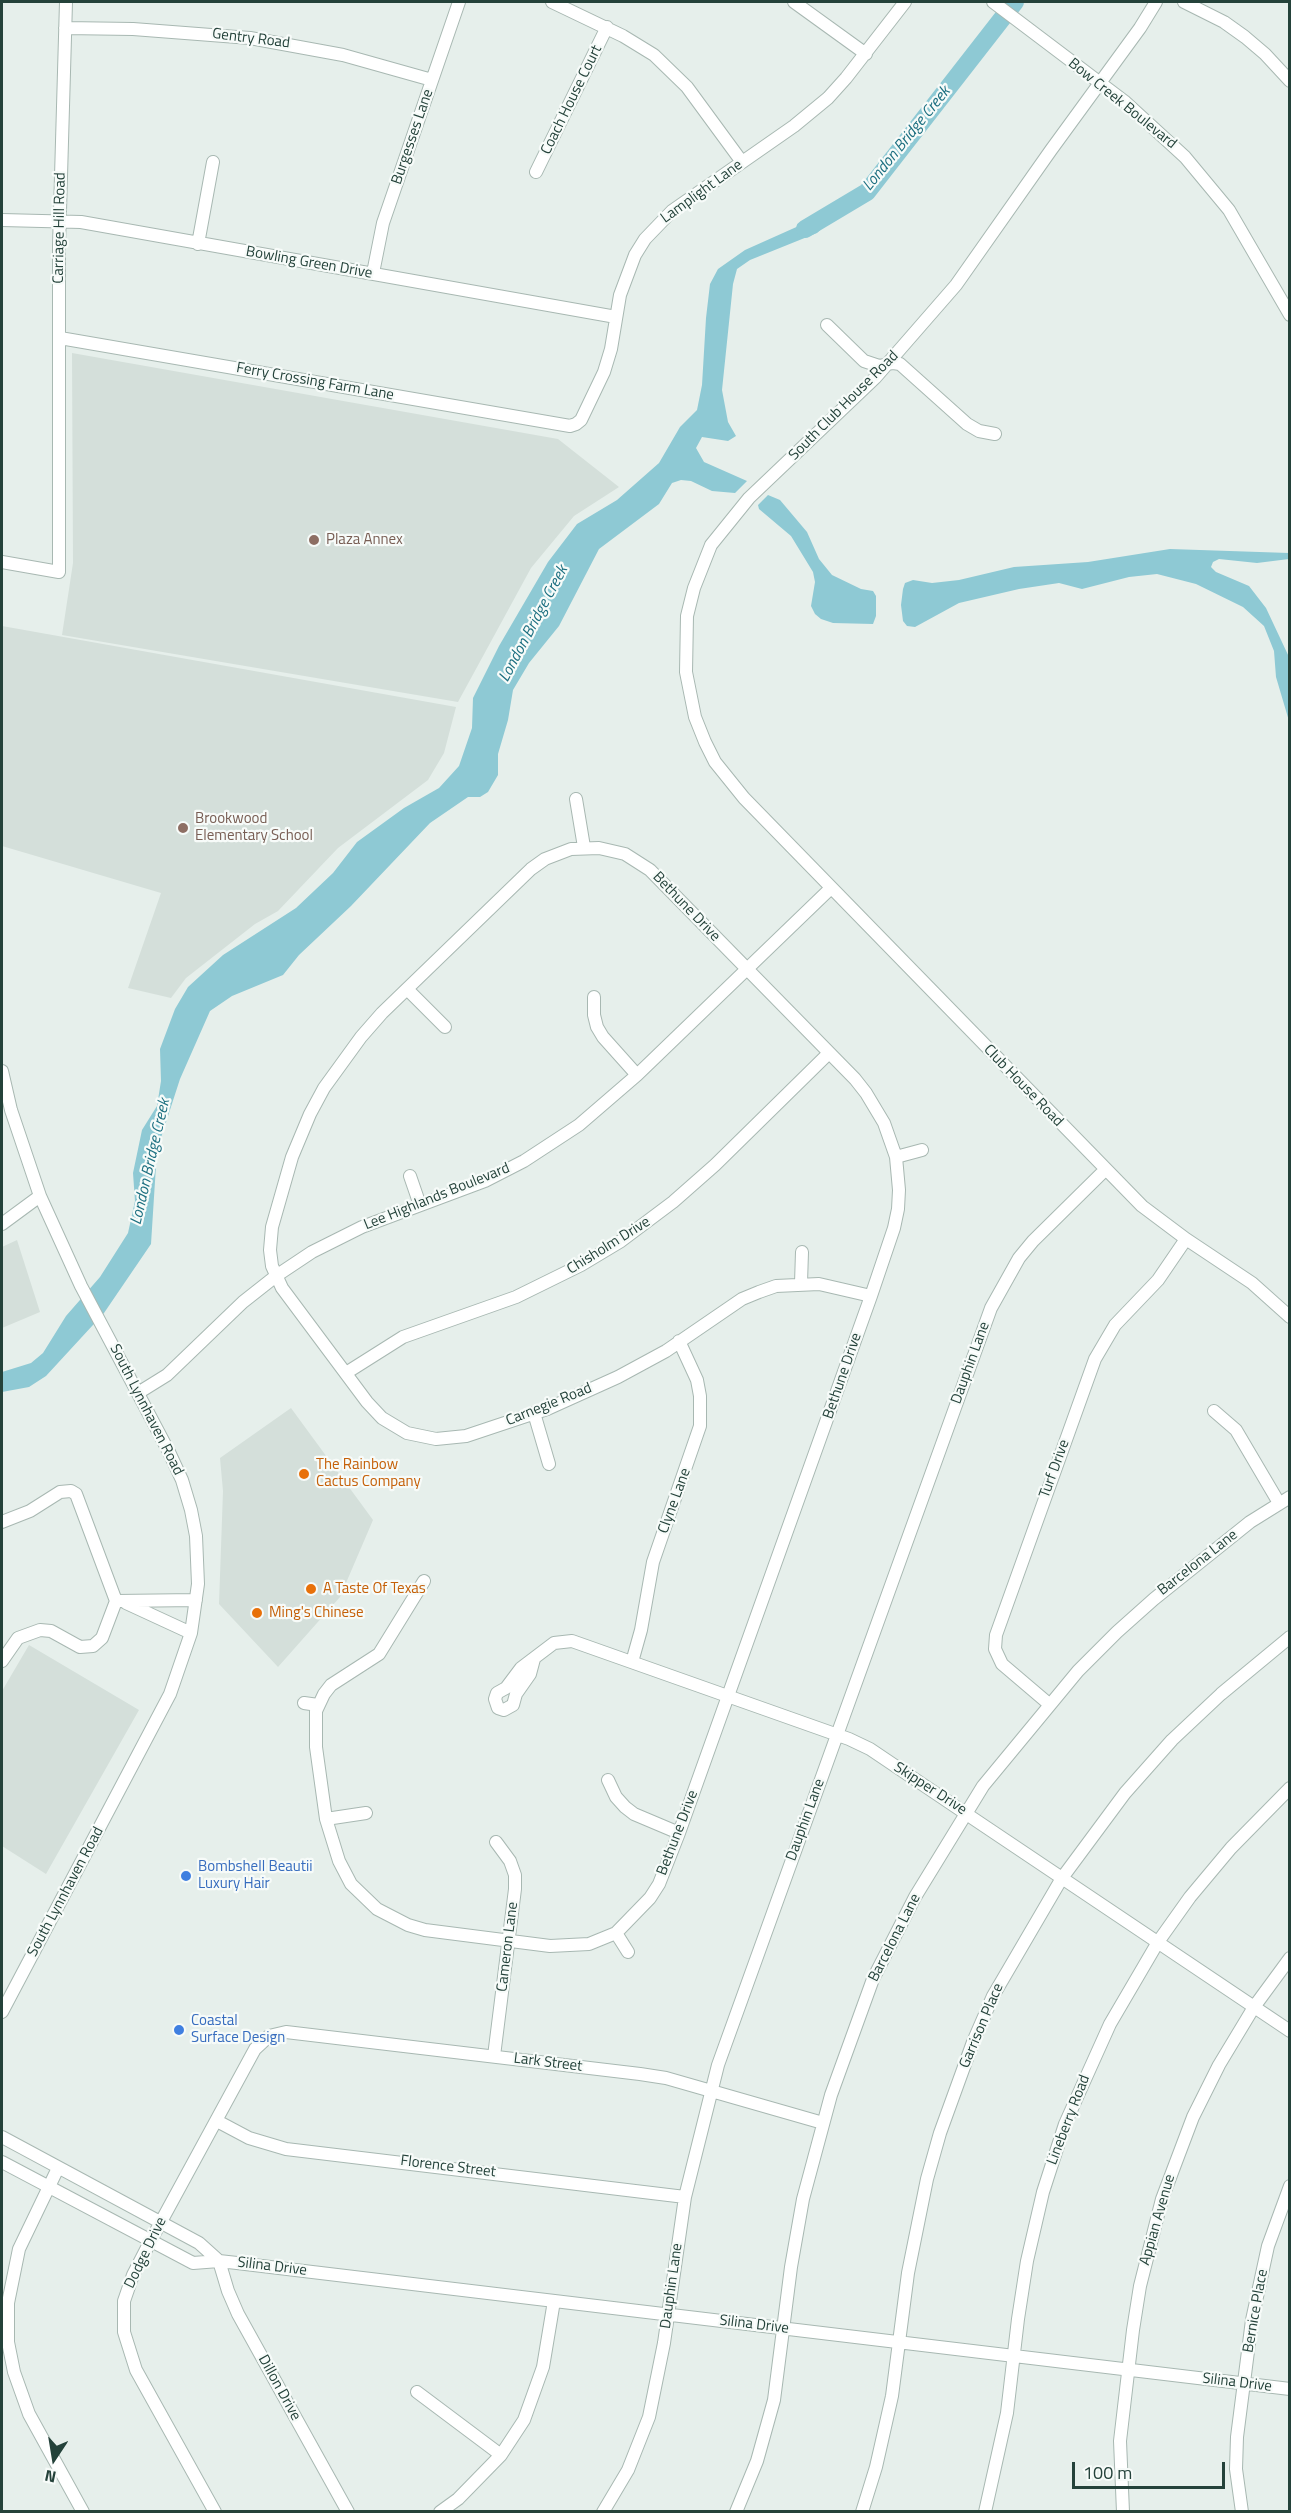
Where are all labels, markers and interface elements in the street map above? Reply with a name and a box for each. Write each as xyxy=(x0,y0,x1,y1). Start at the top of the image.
street label: Gentry Road xyxy=(211,25,291,53)
street label: Coach House Court xyxy=(538,42,606,158)
street label: Bow Creek Boulevard xyxy=(1064,55,1180,153)
water label: London Bridge Creek xyxy=(859,83,955,195)
street label: Burgesses Lane xyxy=(388,87,438,187)
street label: Lamplight Lane xyxy=(658,156,746,228)
street label: Carriage Hill Road xyxy=(50,172,70,284)
street label: Bowling Green Drive xyxy=(244,243,374,283)
street label: South Club House Road xyxy=(785,347,903,465)
street label: Ferry Crossing Farm Lane xyxy=(235,359,395,405)
place label: Plaza Annex xyxy=(326,531,403,549)
marker: Plaza Annex xyxy=(307,533,321,547)
water label: London Bridge Creek xyxy=(495,563,573,685)
place label: Brookwood Elementary School xyxy=(195,810,313,845)
marker: Brookwood Elementary School xyxy=(176,821,190,835)
street label: Bethune Drive xyxy=(648,868,724,946)
street label: Club House Road xyxy=(979,1041,1067,1131)
water label: London Bridge Creek xyxy=(127,1097,175,1227)
street label: Lee Highlands Boulevard xyxy=(362,1160,512,1234)
street label: Chisholm Drive xyxy=(564,1213,654,1279)
street label: Dauphin Lane xyxy=(948,1319,994,1407)
street label: Bethune Drive xyxy=(820,1331,866,1421)
street label: South Lynnhaven Road xyxy=(105,1342,187,1478)
street label: Carnegie Road xyxy=(504,1380,594,1430)
street label: Turf Drive xyxy=(1036,1437,1074,1501)
place label: The Rainbow Cactus Company xyxy=(316,1456,421,1491)
street label: Clyne Lane xyxy=(655,1466,695,1536)
marker: The Rainbow Cactus Company xyxy=(297,1467,311,1481)
street label: Barcelona Lane xyxy=(1154,1526,1242,1600)
place label: A Taste Of Texas xyxy=(323,1580,426,1598)
marker: A Taste Of Texas xyxy=(304,1582,318,1596)
place label: Ming's Chinese xyxy=(269,1604,364,1622)
marker: Ming's Chinese xyxy=(250,1606,264,1620)
street label: Skipper Drive xyxy=(890,1759,970,1819)
street label: Dauphin Lane xyxy=(783,1776,829,1864)
street label: Bethune Drive xyxy=(654,1788,702,1878)
street label: South Lynnhaven Road xyxy=(24,1824,108,1960)
place label: Bombshell Beautii Luxury Hair xyxy=(198,1858,313,1893)
marker: Bombshell Beautii Luxury Hair xyxy=(179,1869,193,1883)
street label: Barcelona Lane xyxy=(865,1891,925,1985)
street label: Cameron Lane xyxy=(494,1901,522,1993)
street label: Garrison Place xyxy=(956,1981,1008,2071)
place label: Coastal Surface Design xyxy=(191,2012,285,2047)
marker: Coastal Surface Design xyxy=(172,2023,186,2037)
street label: Lark Street xyxy=(513,2050,583,2076)
street label: Lineberry Road xyxy=(1044,2072,1094,2168)
street label: Florence Street xyxy=(399,2152,497,2182)
street label: Appian Avenue xyxy=(1136,2172,1180,2268)
street label: Dodge Drive xyxy=(121,2214,171,2292)
street label: Dauphin Lane xyxy=(657,2242,687,2330)
street label: Silina Drive xyxy=(236,2254,308,2280)
street label: Bernice Place xyxy=(1240,2268,1272,2354)
street label: Silina Drive xyxy=(718,2312,790,2338)
street label: Dillon Drive xyxy=(254,2352,304,2424)
street label: Silina Drive xyxy=(1201,2370,1273,2396)
north arrow xyxy=(24,2429,84,2489)
scale bar xyxy=(1075,2450,1228,2488)
text: 100 m xyxy=(1083,2459,1132,2486)
text: N xyxy=(42,2464,58,2489)

